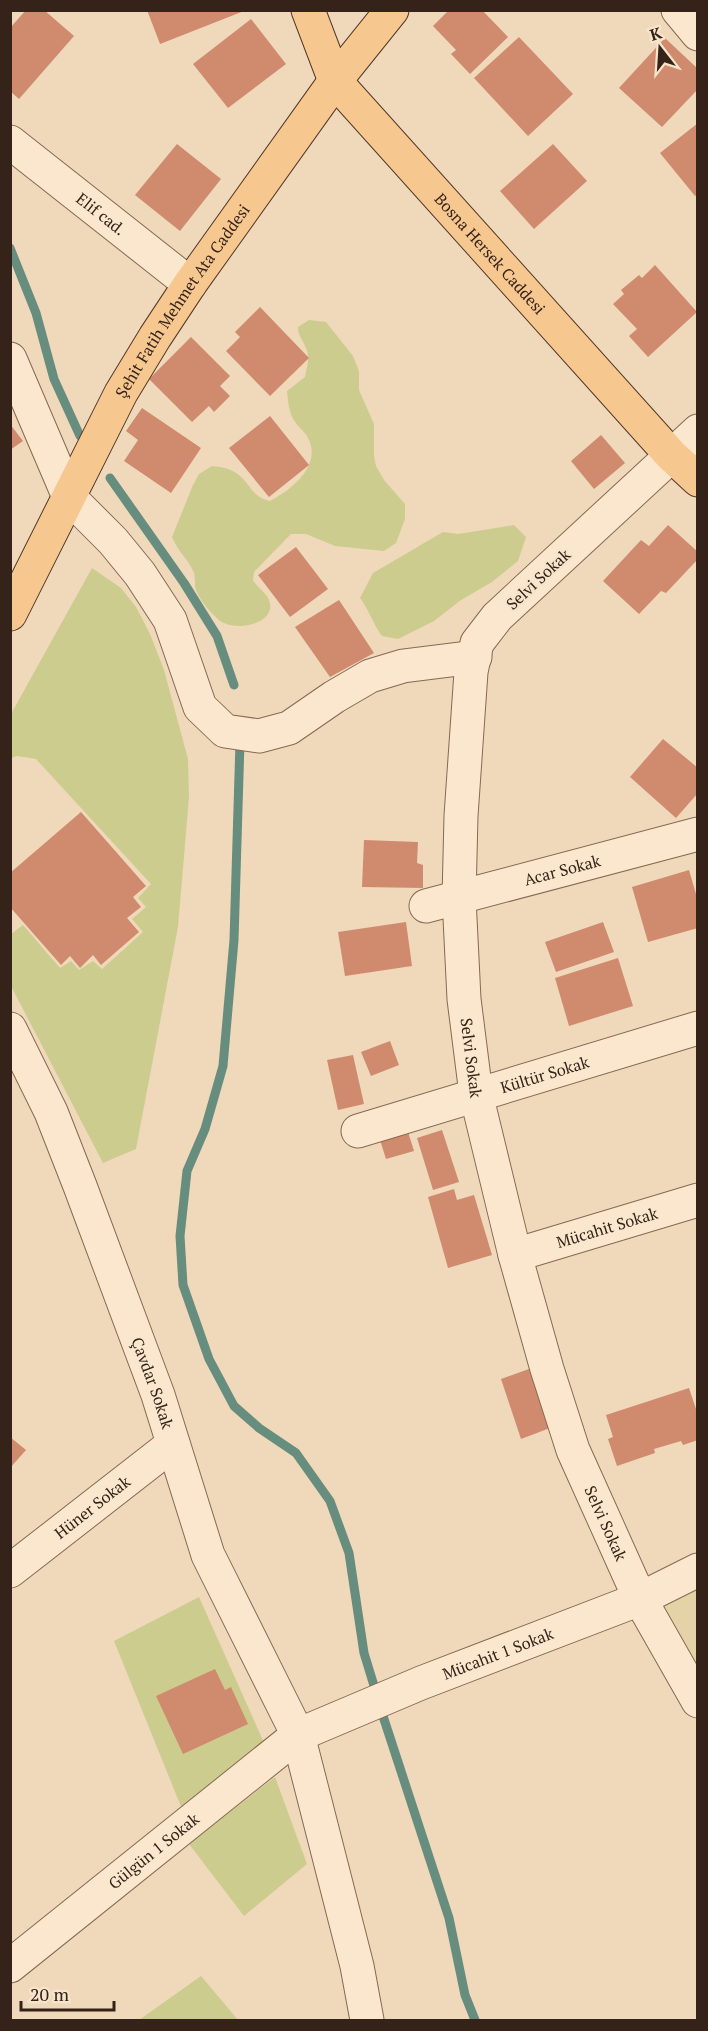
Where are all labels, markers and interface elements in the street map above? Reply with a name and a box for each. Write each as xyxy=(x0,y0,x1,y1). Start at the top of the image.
north arrow xyxy=(630,18,690,78)
text: K xyxy=(647,21,665,46)
street label: Elif cad. xyxy=(72,187,130,240)
street label: Bosna Hersek Caddesi xyxy=(430,188,551,319)
street label: Şehit Fatih Mehmet Ata Caddesi xyxy=(110,199,255,402)
street label: Selvi Sokak xyxy=(501,543,575,614)
street label: Acar Sokak xyxy=(522,849,604,891)
street label: Selvi Sokak xyxy=(455,1017,487,1100)
street label: Kültür Sokak xyxy=(498,1050,592,1098)
street label: Mücahit Sokak xyxy=(554,1202,661,1253)
street label: Çavdar Sokak xyxy=(126,1334,179,1432)
street label: Hüner Sokak xyxy=(50,1470,135,1544)
street label: Selvi Sokak xyxy=(579,1482,633,1565)
street label: Mücahit 1 Sokak xyxy=(439,1622,557,1685)
street label: Gülgün 1 Sokak xyxy=(104,1807,204,1894)
scale bar xyxy=(21,1974,114,2012)
text: 20 m xyxy=(30,1982,70,2006)

